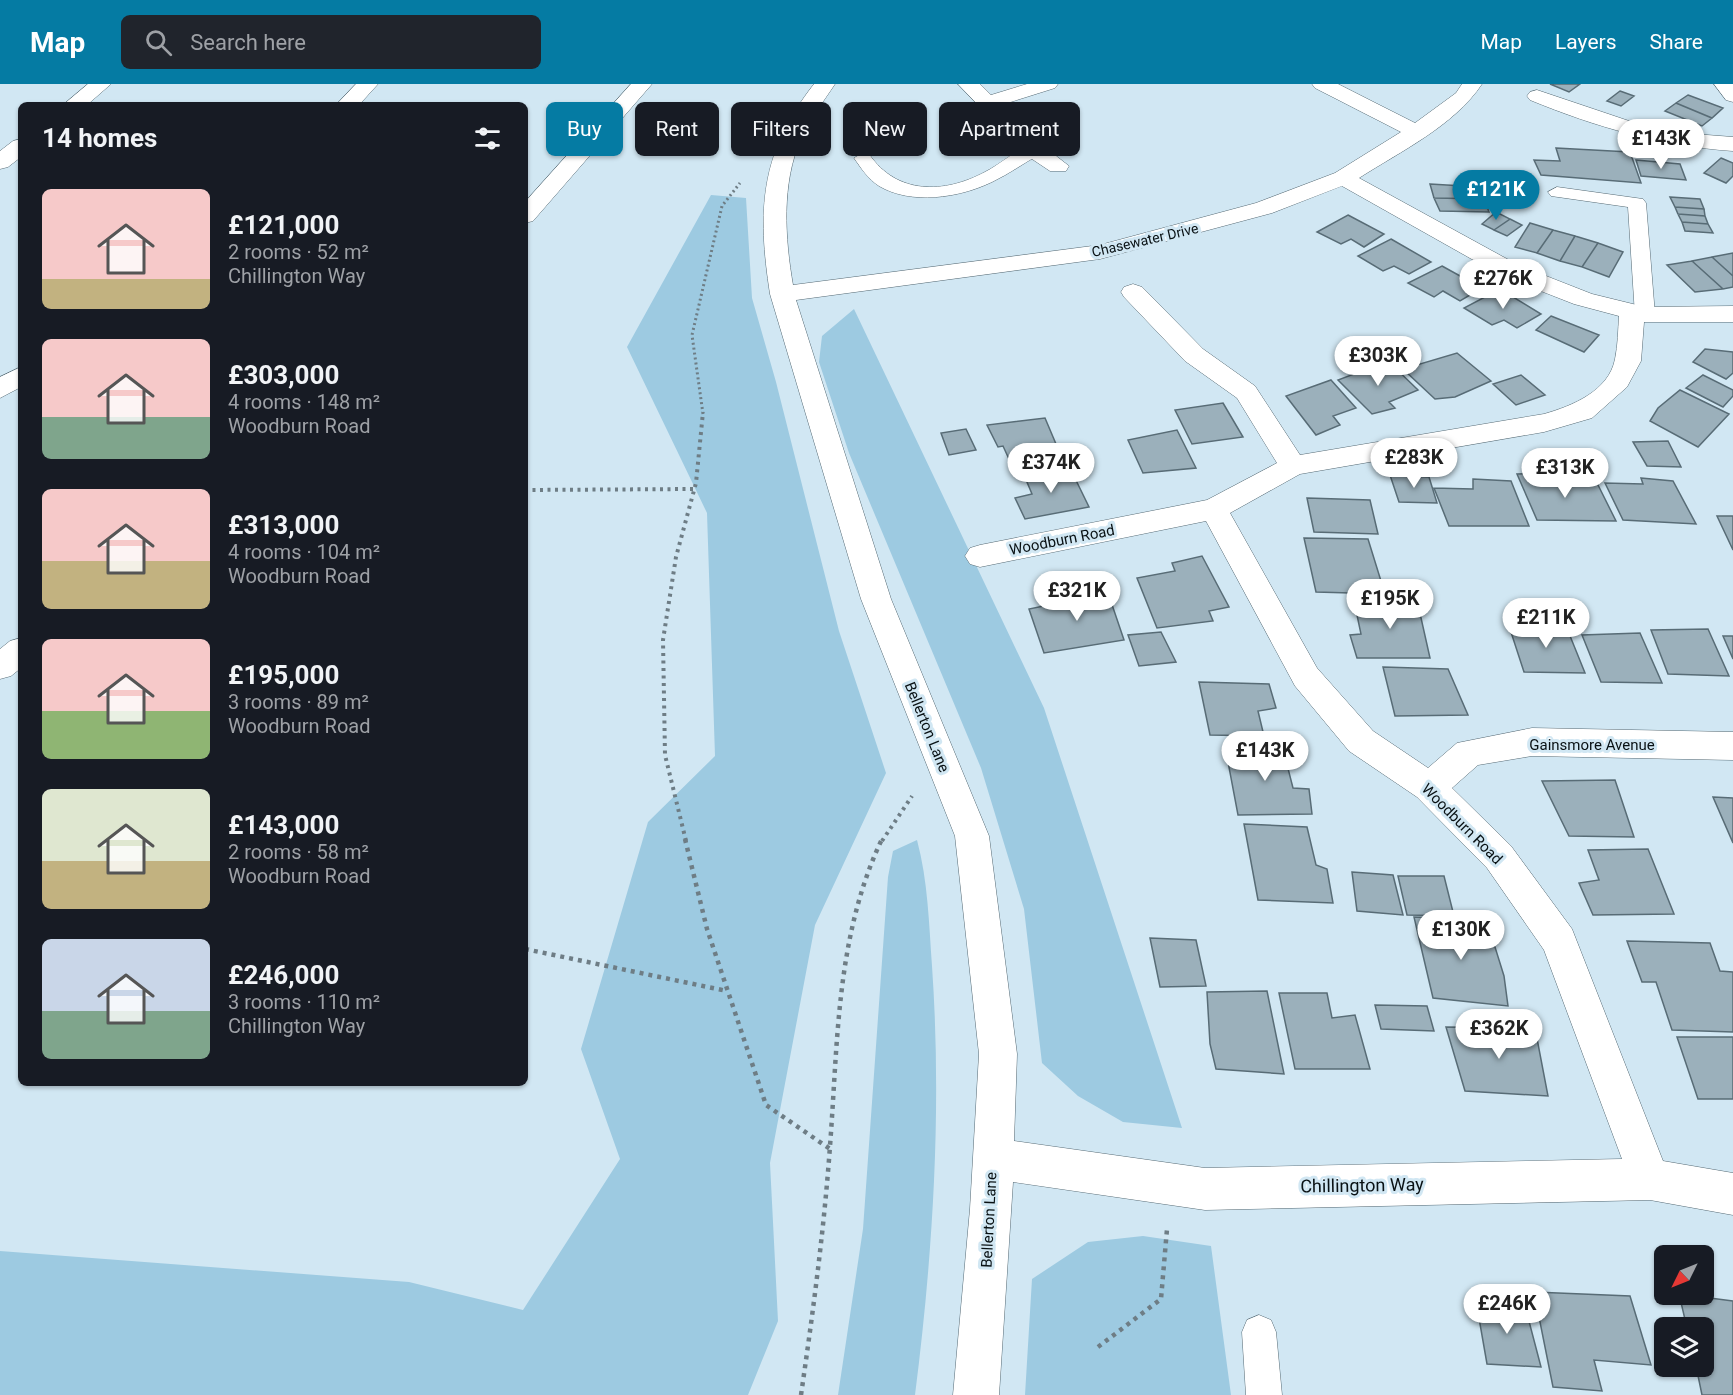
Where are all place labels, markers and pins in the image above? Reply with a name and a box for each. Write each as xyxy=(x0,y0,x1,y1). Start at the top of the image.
pin: £143K xyxy=(1619,119,1703,170)
pin: £121K xyxy=(1454,170,1538,221)
pin: £276K xyxy=(1461,259,1545,310)
pin: £303K xyxy=(1336,336,1420,387)
pin: £283K xyxy=(1372,438,1456,489)
pin: £374K xyxy=(1009,443,1093,494)
pin: £313K xyxy=(1523,448,1607,499)
pin: £321K xyxy=(1035,571,1119,622)
pin: £195K xyxy=(1348,579,1432,630)
pin: £211K xyxy=(1504,598,1588,649)
pin: £143K xyxy=(1223,731,1307,782)
pin: £130K xyxy=(1419,910,1503,961)
pin: £362K xyxy=(1457,1009,1541,1060)
pin: £246K xyxy=(1465,1284,1549,1335)

